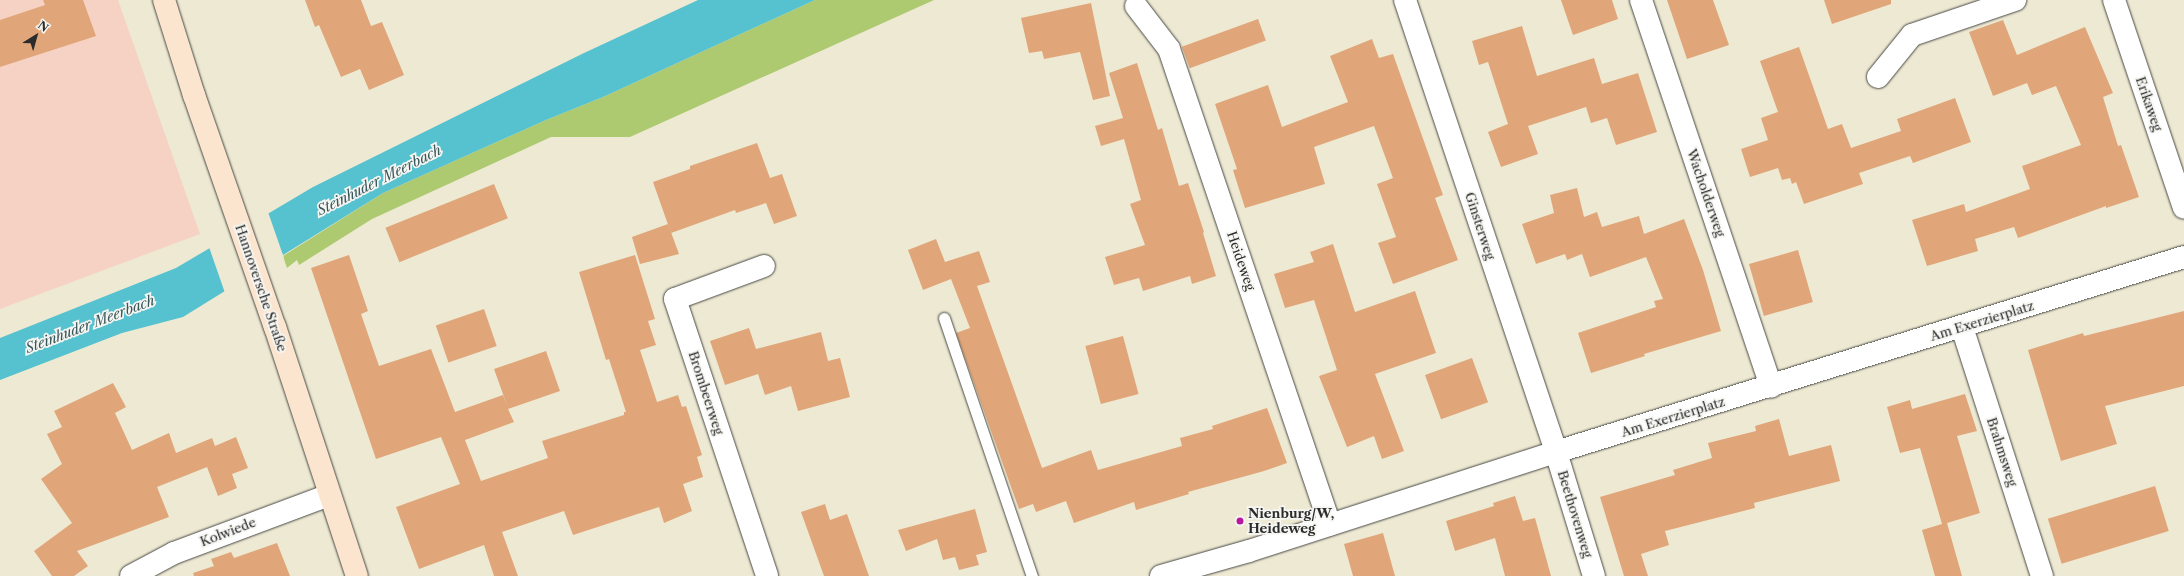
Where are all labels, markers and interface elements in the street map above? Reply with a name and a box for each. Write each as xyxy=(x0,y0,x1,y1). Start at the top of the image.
north arrow xyxy=(16,16,56,56)
text: N xyxy=(35,18,51,35)
street label: Erikaweg xyxy=(2132,75,2166,133)
water label: Steinhuder Meerbach xyxy=(314,141,444,219)
street label: Wacholderweg xyxy=(1684,147,1728,239)
street label: Ginsterweg xyxy=(1462,190,1498,262)
street label: Hannoversche Straße xyxy=(232,222,290,354)
street label: Heideweg xyxy=(1224,229,1258,293)
water label: Steinhuder Meerbach xyxy=(23,292,157,356)
street label: Am Exerzierplatz xyxy=(1928,298,2036,344)
street label: Brombeerweg xyxy=(685,349,727,437)
street label: Am Exerzierplatz xyxy=(1619,394,1727,440)
street label: Brahmsweg xyxy=(1984,416,2020,488)
street label: Beethovenweg xyxy=(1554,469,1596,559)
place label: Nienburg/W, Heideweg xyxy=(1248,506,1334,537)
street label: Kolwiede xyxy=(198,514,258,550)
marker: Nienburg/W, Heideweg xyxy=(1235,516,1245,526)

